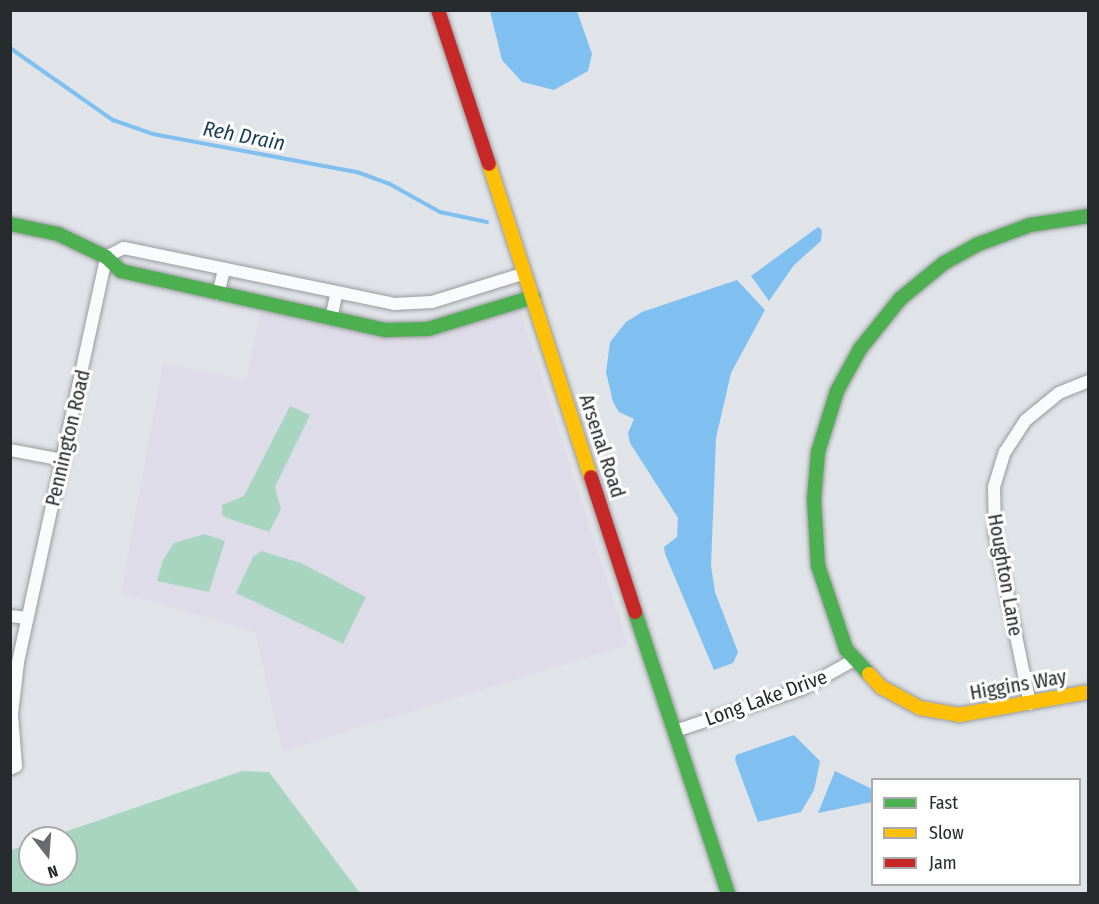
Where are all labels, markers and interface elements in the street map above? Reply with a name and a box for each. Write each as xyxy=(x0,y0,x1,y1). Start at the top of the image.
water label: Reh Drain xyxy=(201,116,287,156)
street label: Pennington Road xyxy=(41,367,95,509)
street label: Arsenal Road xyxy=(574,391,630,501)
street label: Houghton Lane xyxy=(982,512,1028,638)
street label: Long Lake Drive xyxy=(702,665,830,731)
street label: Higgins Way xyxy=(968,665,1068,705)
legend xyxy=(871,778,1081,886)
text: Fast xyxy=(929,792,958,814)
text: Slow xyxy=(929,822,964,844)
north arrow xyxy=(18,826,78,886)
text: Jam xyxy=(929,852,957,874)
text: N xyxy=(45,861,60,882)

